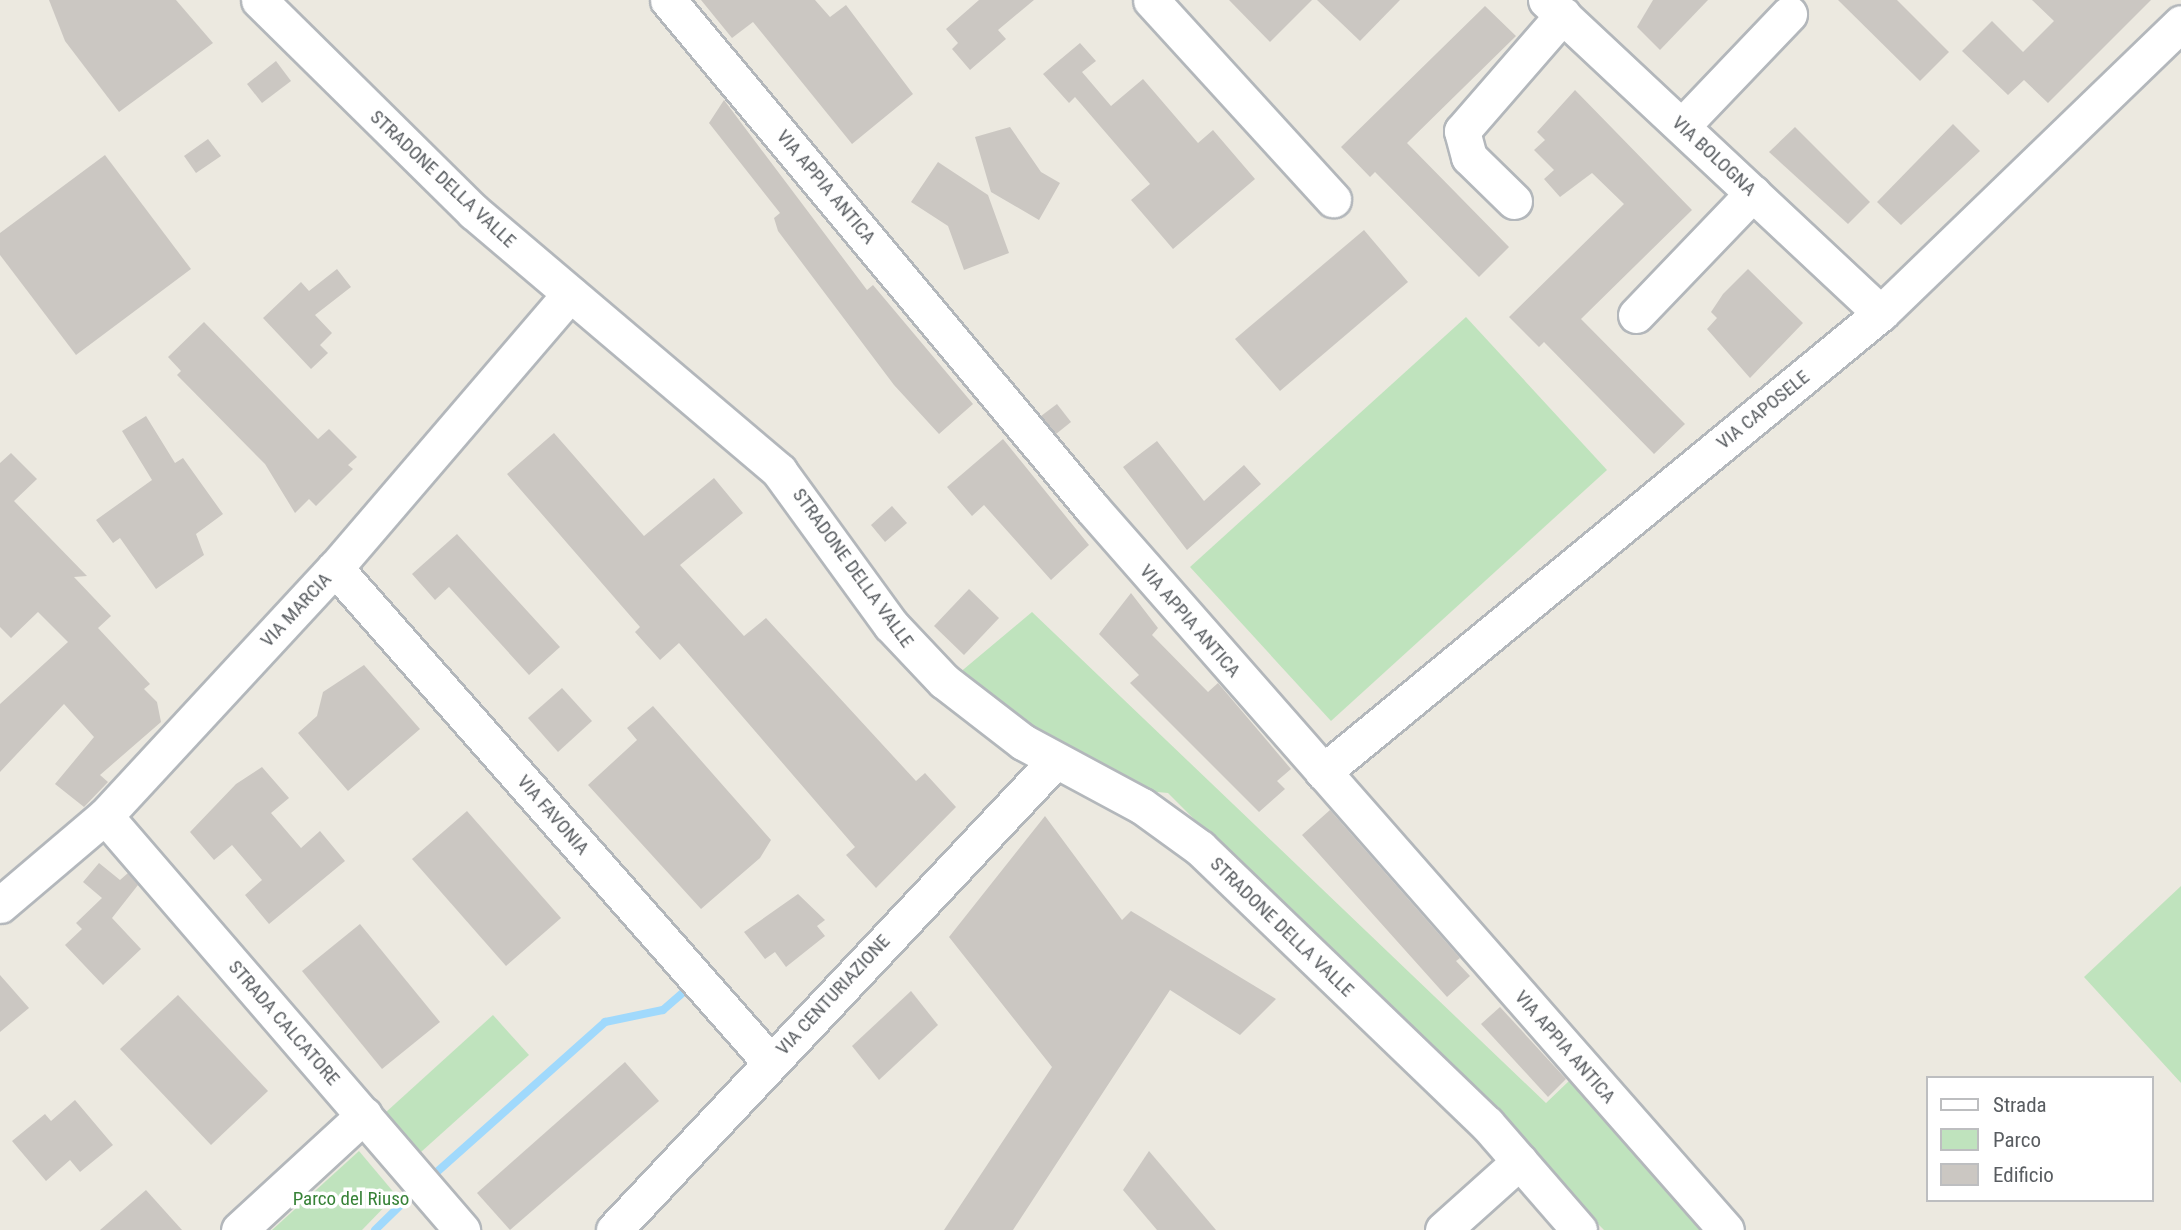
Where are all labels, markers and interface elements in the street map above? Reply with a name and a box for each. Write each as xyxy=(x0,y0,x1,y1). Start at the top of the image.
street label: STRADONE DELLA VALLE xyxy=(365,106,521,252)
street label: VIA BOLOGNA xyxy=(1667,111,1761,201)
street label: VIA APPIA ANTICA xyxy=(772,125,880,249)
street label: VIA CAPOSELE xyxy=(1712,366,1814,454)
street label: STRADONE DELLA VALLE xyxy=(788,484,918,652)
street label: VIA APPIA ANTICA xyxy=(1135,560,1245,682)
street label: VIA MARCIA xyxy=(256,568,336,652)
street label: VIA FAVONIA xyxy=(512,770,594,860)
street label: STRADONE DELLA VALLE xyxy=(1205,852,1359,1002)
street label: VIA CENTURIAZIONE xyxy=(771,930,895,1060)
street label: STRADA CALCATORE xyxy=(224,956,344,1090)
street label: VIA APPIA ANTICA xyxy=(1510,986,1620,1108)
legend xyxy=(1926,1076,2153,1202)
text: Strada xyxy=(1993,1093,2047,1117)
text: Parco xyxy=(1993,1128,2041,1152)
text: Edificio xyxy=(1993,1163,2054,1187)
park label: Parco del Riuso xyxy=(293,1188,409,1210)

